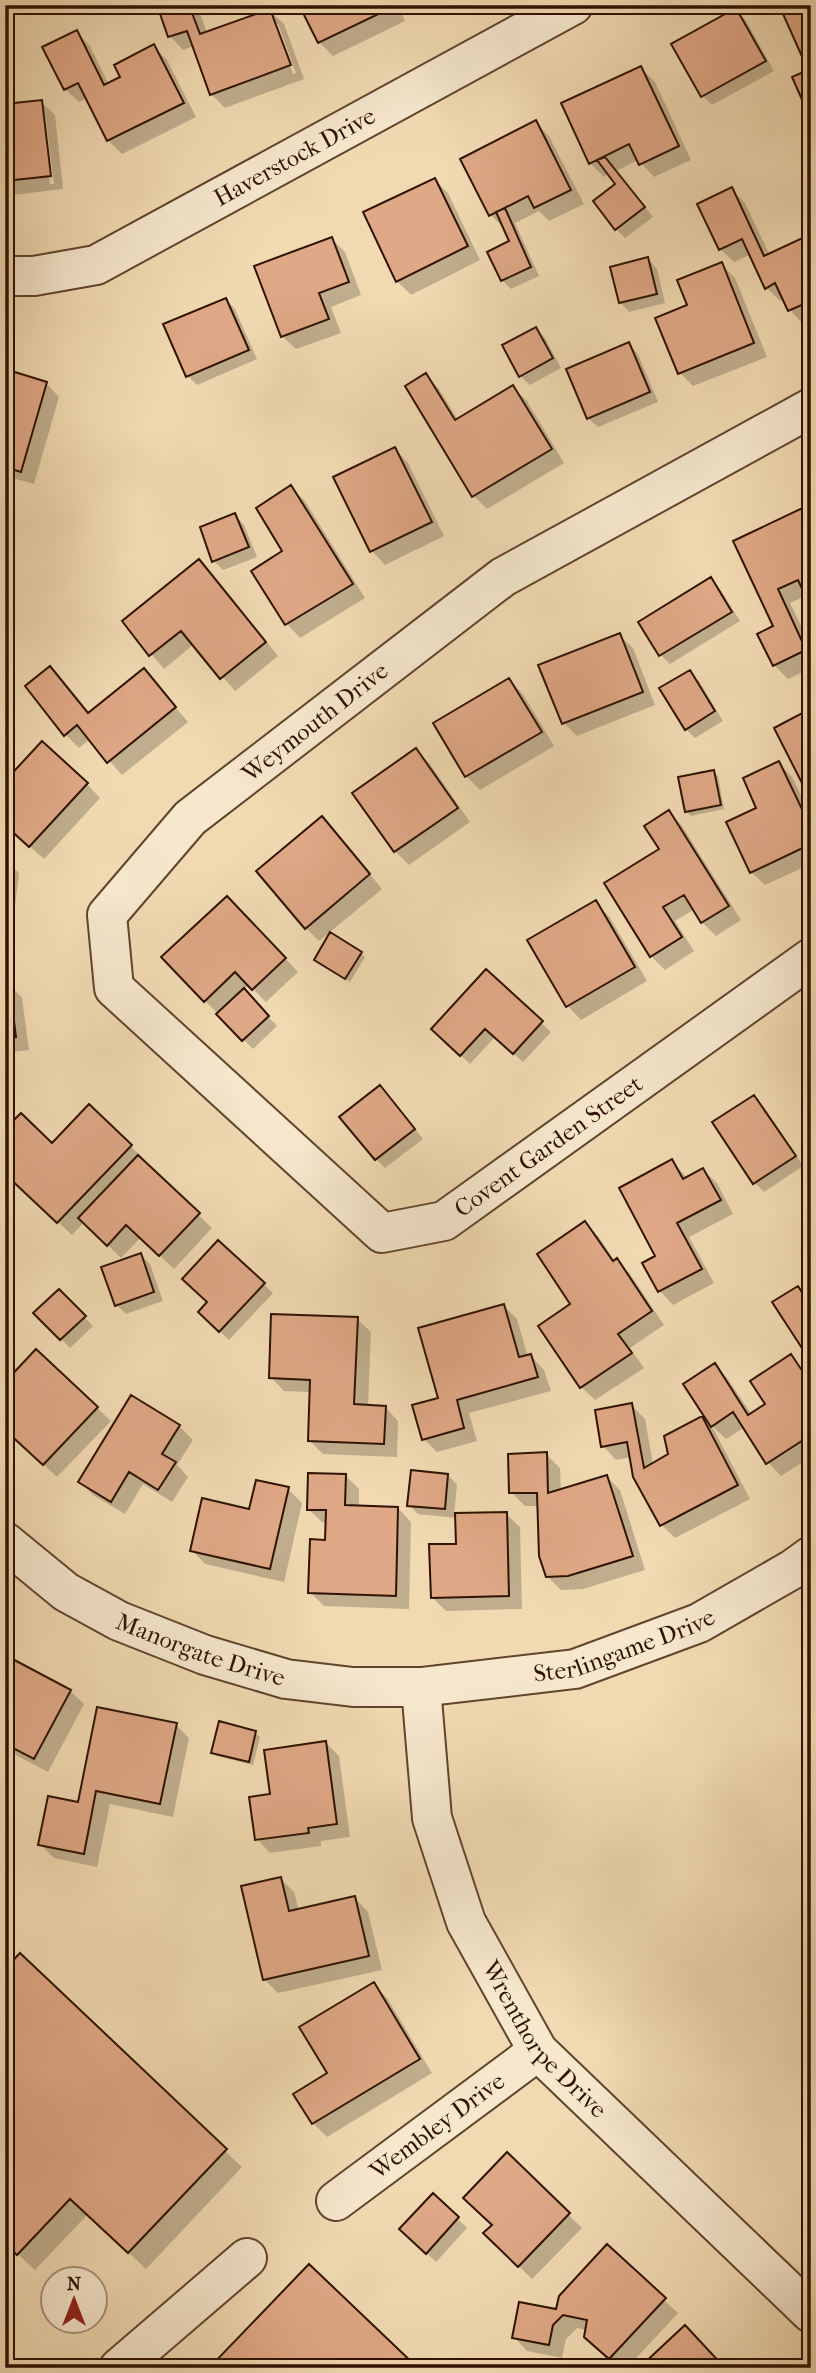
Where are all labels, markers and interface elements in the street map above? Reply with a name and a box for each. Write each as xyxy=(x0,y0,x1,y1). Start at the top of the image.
street label: Haverstock Drive xyxy=(209,101,380,212)
street label: Weymouth Drive xyxy=(236,656,394,788)
street label: Covent Garden Street xyxy=(449,1069,648,1223)
street label: Sterlingame Drive xyxy=(532,1603,720,1688)
street label: Manorgate Drive xyxy=(112,1607,289,1692)
street label: Wrenthorpe Drive xyxy=(476,1955,613,2124)
street label: Wembley Drive xyxy=(363,2067,510,2186)
north arrow xyxy=(38,2264,108,2334)
text: N xyxy=(67,2273,82,2295)

